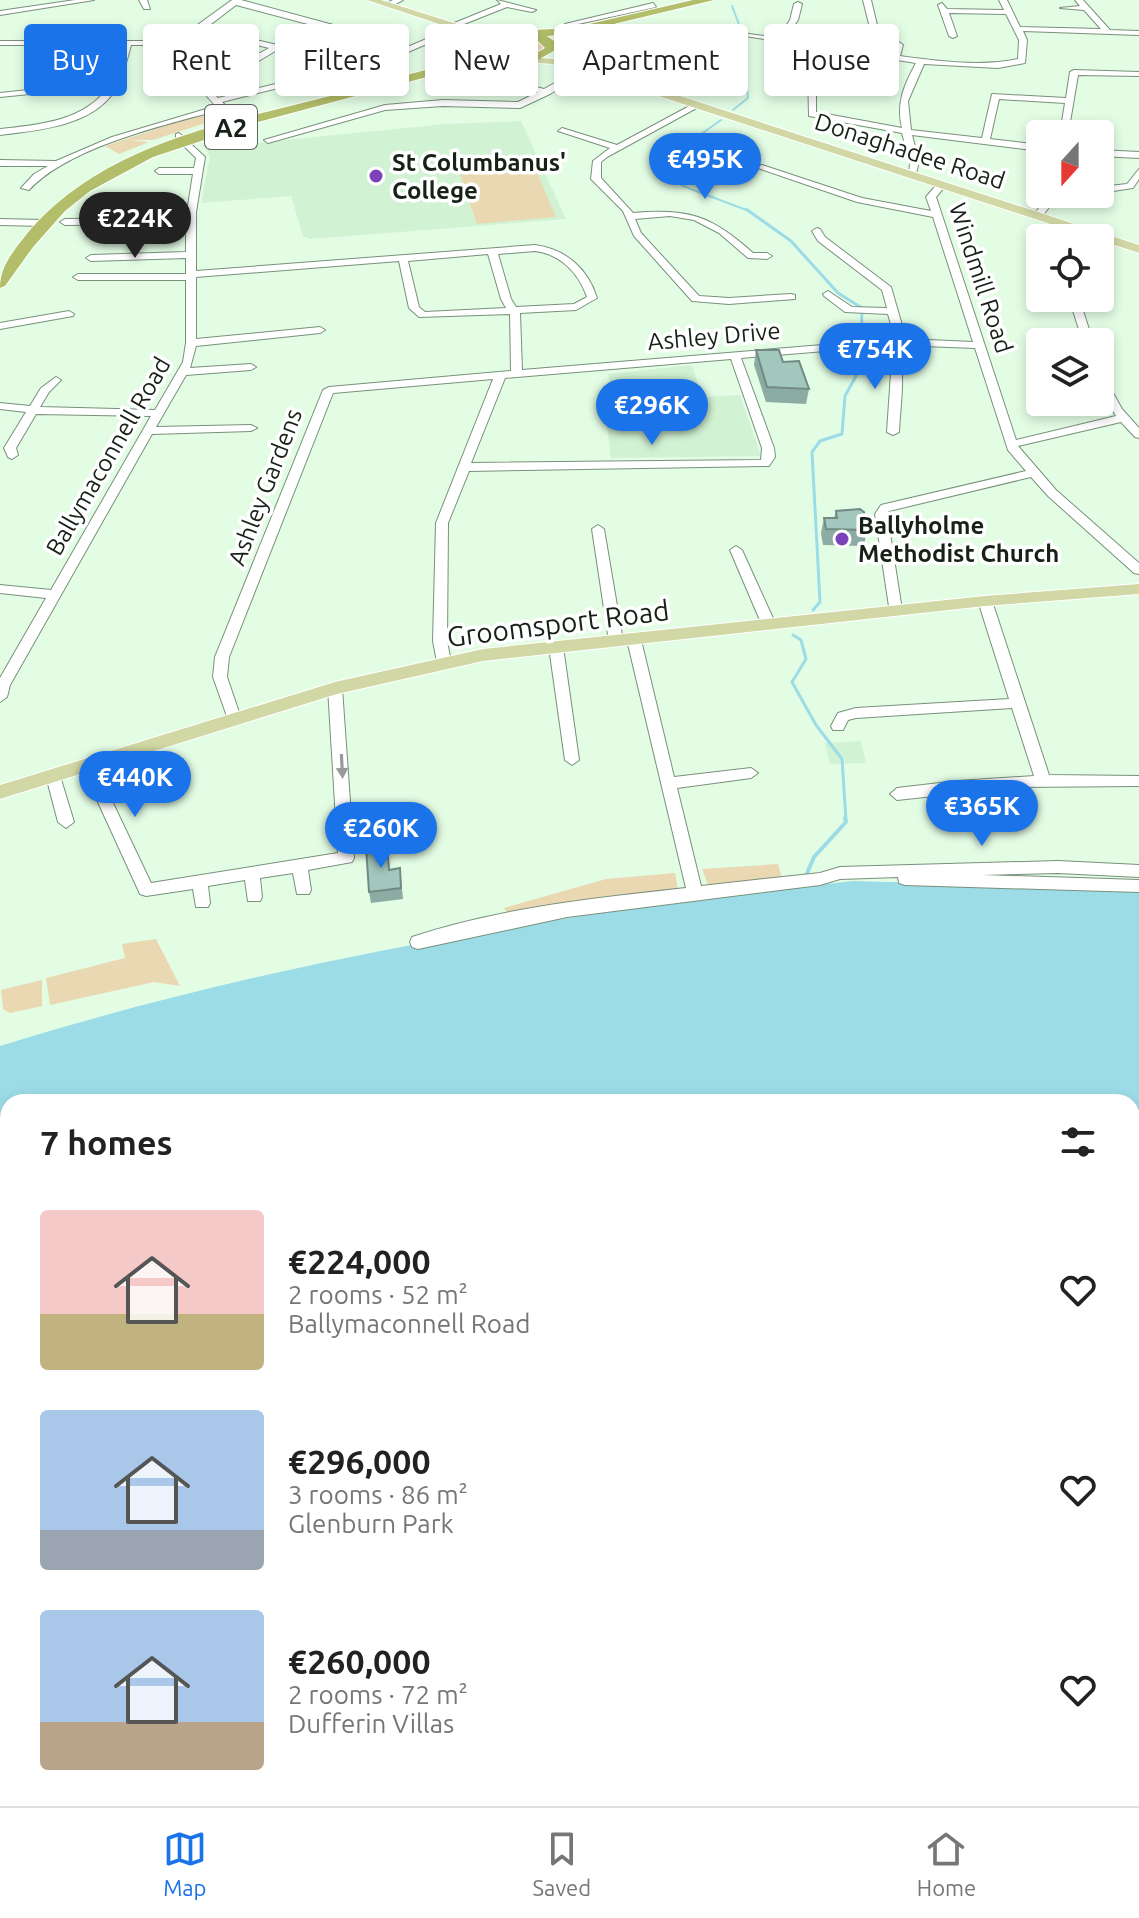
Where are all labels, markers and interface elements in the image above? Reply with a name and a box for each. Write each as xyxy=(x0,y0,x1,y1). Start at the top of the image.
chip: Buy xyxy=(24,24,127,96)
chip: Rent xyxy=(143,24,259,96)
chip: Filters xyxy=(275,24,409,96)
chip: New xyxy=(425,24,538,96)
chip: Apartment xyxy=(554,24,748,96)
chip: House xyxy=(764,24,899,96)
road number: A2 xyxy=(205,105,257,149)
street label: Donaghadee Road xyxy=(812,108,1008,194)
north arrow xyxy=(1026,120,1114,208)
map controls xyxy=(1026,120,1114,416)
pin: €495K xyxy=(649,133,761,201)
text: €495K xyxy=(667,144,743,173)
place label: St Columbanus' College xyxy=(392,149,566,204)
marker: St Columbanus' College xyxy=(367,167,385,185)
pin: €224K xyxy=(79,192,191,260)
street label: Windmill Road xyxy=(944,200,1018,356)
text: €224K xyxy=(97,203,173,232)
button: locate xyxy=(1026,224,1114,312)
street label: Ashley Drive xyxy=(646,317,782,355)
pin: €754K xyxy=(819,323,931,391)
button: layers xyxy=(1026,328,1114,416)
text: €754K xyxy=(837,334,913,363)
street label: Ballymaconnell Road xyxy=(40,352,176,560)
pin: €296K xyxy=(596,379,708,447)
text: €296K xyxy=(614,390,690,419)
street label: Ashley Gardens xyxy=(223,405,307,569)
place label: Ballyholme Methodist Church xyxy=(858,512,1059,567)
marker: Ballyholme Methodist Church xyxy=(833,530,851,548)
street label: Groomsport Road xyxy=(445,594,671,652)
pin: €440K xyxy=(79,751,191,819)
one-way arrow xyxy=(335,754,348,779)
text: €440K xyxy=(97,762,173,791)
pin: €365K xyxy=(926,780,1038,848)
text: €365K xyxy=(944,791,1020,820)
pin: €260K xyxy=(325,802,437,870)
text: €260K xyxy=(343,813,419,842)
icon: filters xyxy=(1056,1120,1100,1164)
text: 7 homes xyxy=(40,1123,173,1161)
icon: home xyxy=(104,1242,200,1338)
text: €224,000 xyxy=(288,1242,431,1280)
icon: heart xyxy=(1056,1268,1100,1312)
text: 2 rooms · 52 m² xyxy=(288,1280,468,1309)
text: Ballymaconnell Road xyxy=(288,1309,531,1338)
icon: home xyxy=(104,1442,200,1538)
text: €296,000 xyxy=(288,1442,431,1480)
icon: heart xyxy=(1056,1468,1100,1512)
text: 3 rooms · 86 m² xyxy=(288,1480,468,1509)
text: Glenburn Park xyxy=(288,1509,454,1538)
icon: home xyxy=(104,1642,200,1738)
text: €260,000 xyxy=(288,1642,431,1680)
icon: heart xyxy=(1056,1668,1100,1712)
text: 2 rooms · 72 m² xyxy=(288,1680,468,1709)
text: Dufferin Villas xyxy=(288,1709,454,1738)
tab: Map xyxy=(163,1827,207,1900)
tab: Saved xyxy=(533,1827,591,1900)
tab: Home xyxy=(917,1827,976,1900)

